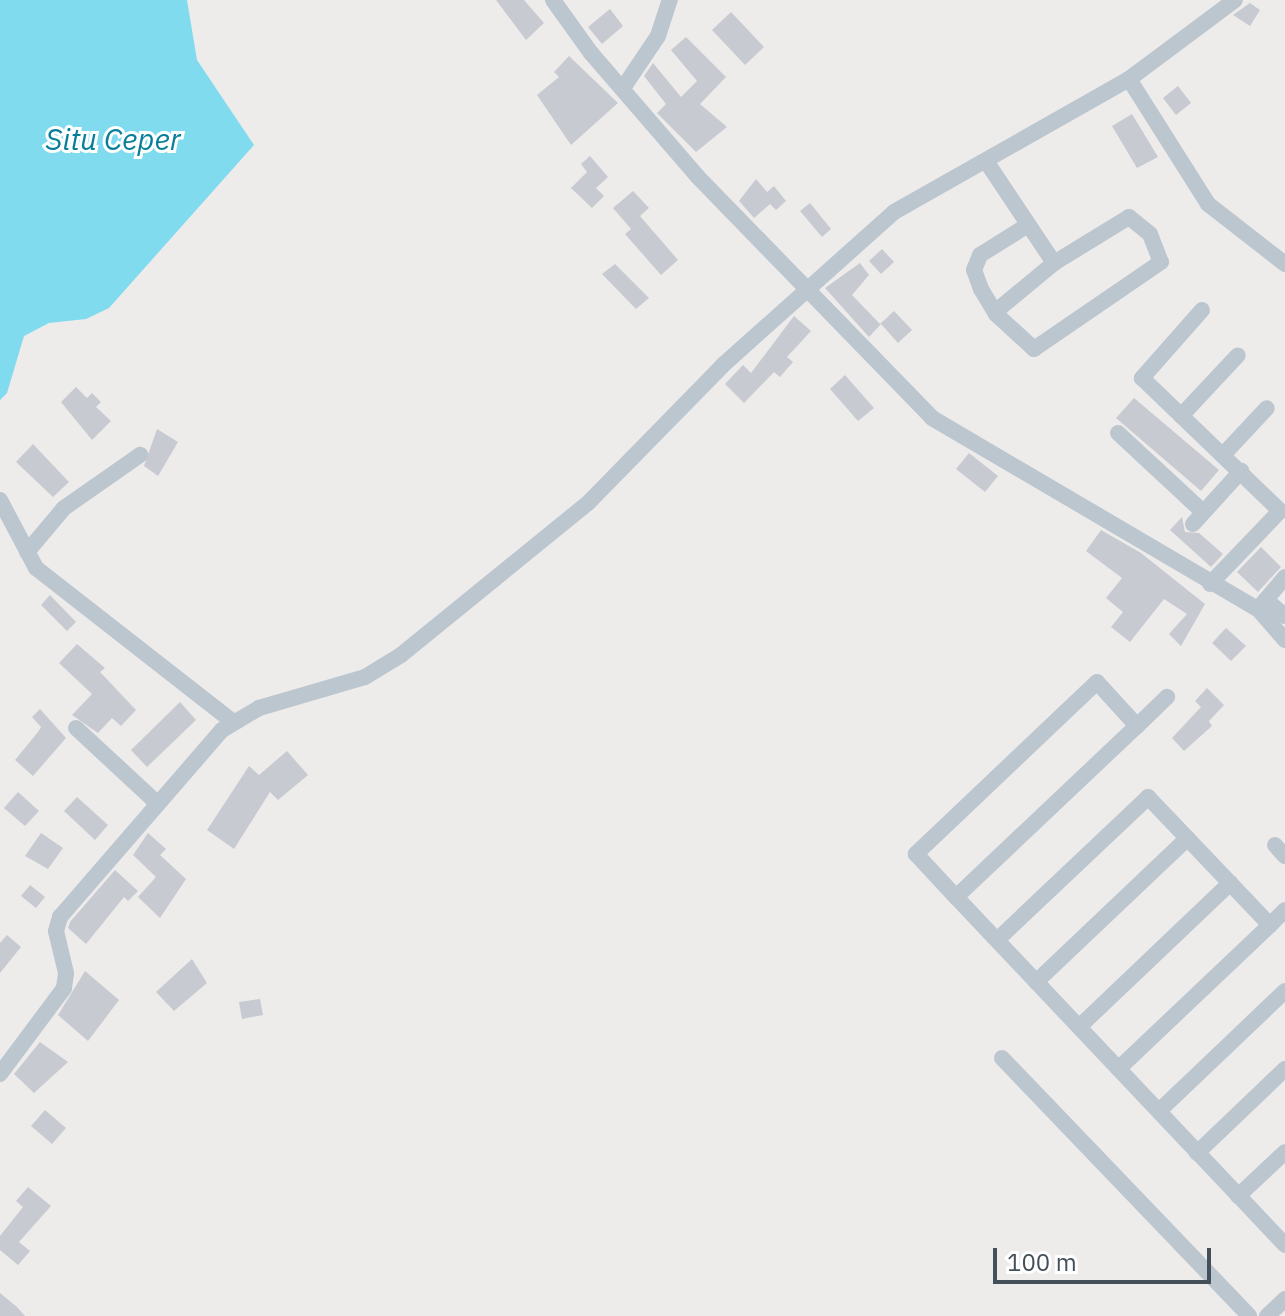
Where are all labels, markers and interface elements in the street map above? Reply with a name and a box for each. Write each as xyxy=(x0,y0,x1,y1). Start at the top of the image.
water label: Situ Ceper xyxy=(45,121,181,157)
scale bar xyxy=(997,1232,1215,1282)
text: 100 m xyxy=(1007,1246,1077,1278)

